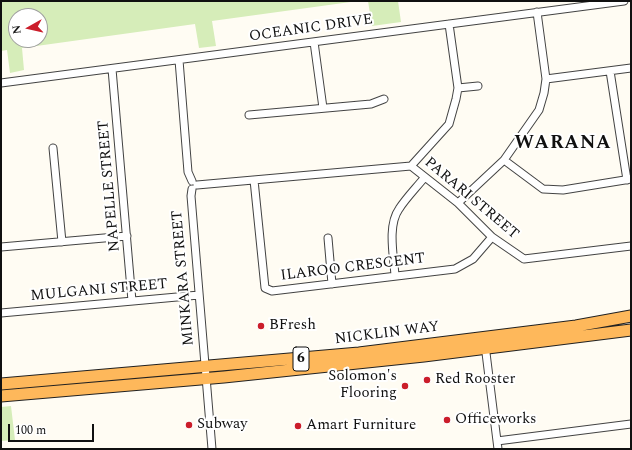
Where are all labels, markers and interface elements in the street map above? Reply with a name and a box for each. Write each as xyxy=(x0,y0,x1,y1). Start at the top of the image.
north arrow xyxy=(8,8,48,48)
street label: OCEANIC DRIVE xyxy=(248,11,374,47)
text: N xyxy=(8,24,26,35)
street label: NAPELLE STREET xyxy=(95,119,125,253)
district label: WARANA xyxy=(514,133,612,155)
street label: PARARI STREET xyxy=(420,154,522,244)
street label: MINKARA STREET xyxy=(169,209,199,347)
street label: ILAROO CRESCENT xyxy=(280,250,426,286)
street label: MULGANI STREET xyxy=(30,276,168,306)
place label: BFresh xyxy=(269,317,316,335)
street label: NICKLIN WAY xyxy=(334,319,440,349)
marker: BFresh xyxy=(256,321,266,331)
road number: 6 xyxy=(293,347,309,371)
place label: Solomon's Flooring xyxy=(328,368,397,403)
place label: Red Rooster xyxy=(435,371,515,389)
marker: Red Rooster xyxy=(422,375,432,385)
marker: Solomon's Flooring xyxy=(400,381,410,391)
place label: Officeworks xyxy=(455,411,537,429)
marker: Officeworks xyxy=(442,415,452,425)
scale bar xyxy=(10,416,96,442)
place label: Subway xyxy=(197,416,248,434)
place label: Amart Furniture xyxy=(306,417,416,435)
marker: Subway xyxy=(184,420,194,430)
text: 100 m xyxy=(15,421,46,440)
marker: Amart Furniture xyxy=(293,421,303,431)

